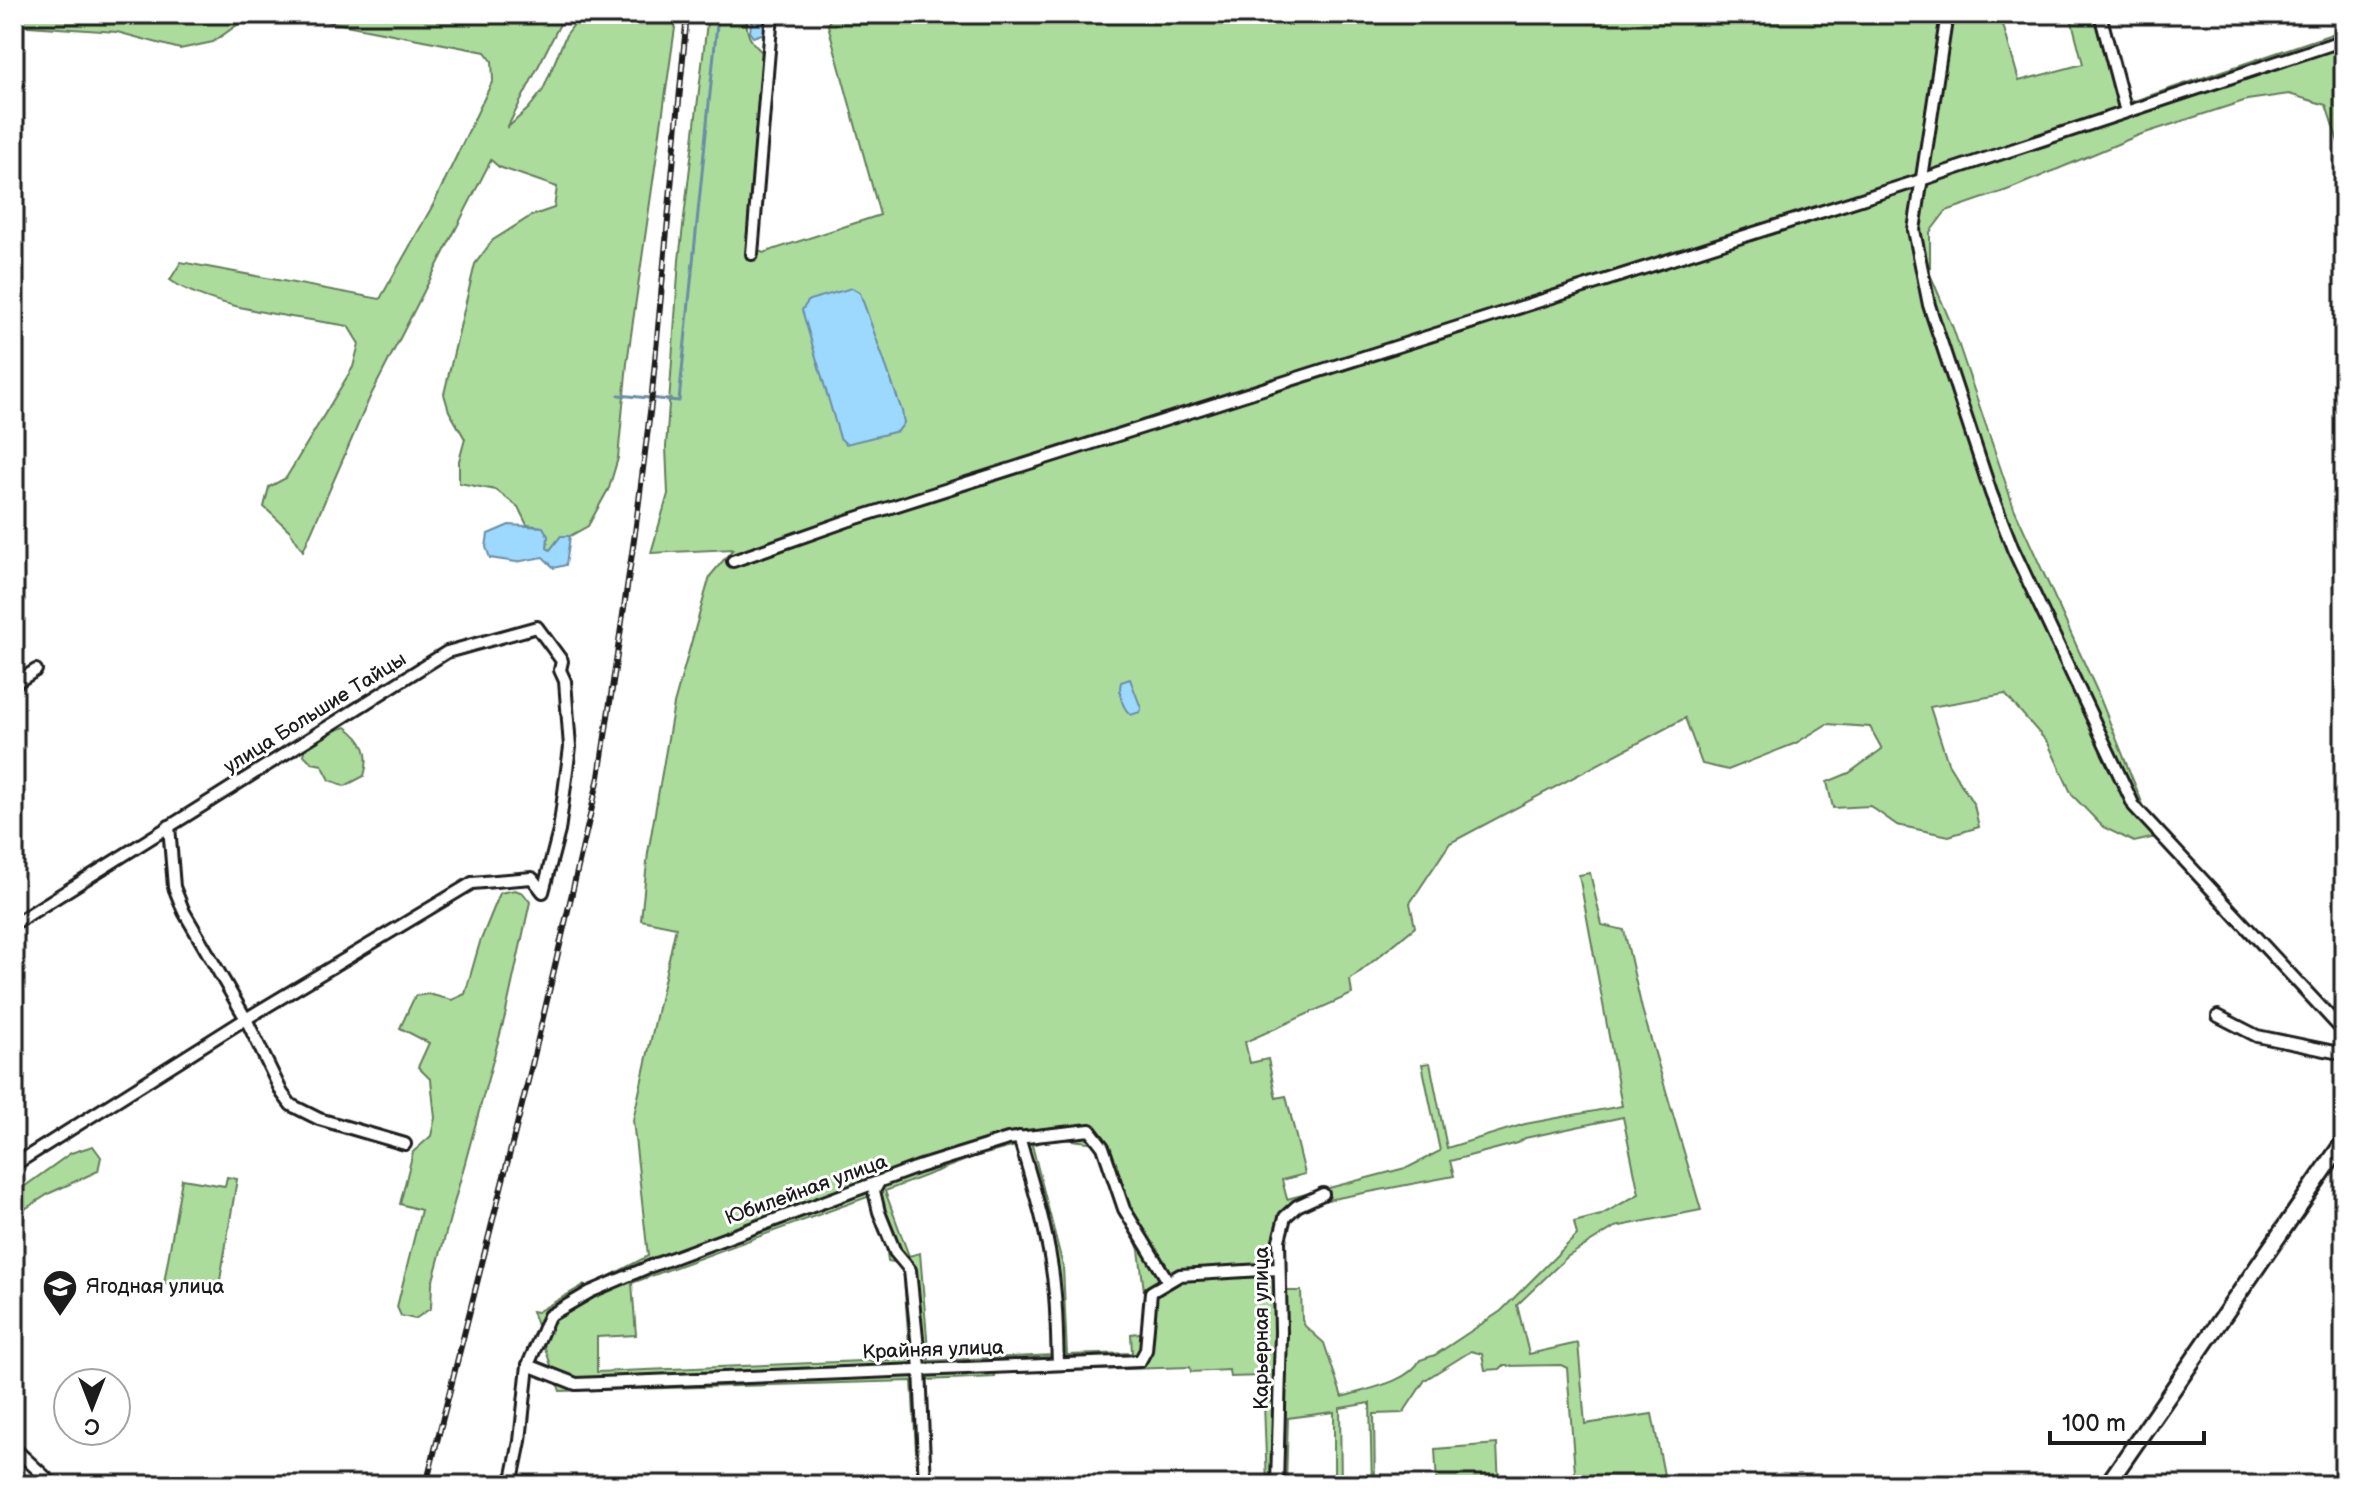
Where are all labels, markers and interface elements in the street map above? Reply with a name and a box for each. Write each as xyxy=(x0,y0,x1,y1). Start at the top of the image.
street label: улица Большие Тайцы xyxy=(219,647,411,779)
street label: Юбилейная улица xyxy=(722,1149,890,1230)
street label: Карьерная улица xyxy=(1250,1246,1274,1410)
school or university icon: Ягодная улица xyxy=(41,1268,79,1318)
place label: Ягодная улица xyxy=(86,1275,225,1299)
street label: Крайняя улица xyxy=(862,1336,1004,1364)
north arrow xyxy=(52,1367,132,1447)
scale bar xyxy=(2050,1395,2204,1445)
text: 100 m xyxy=(2062,1409,2126,1438)
text: С xyxy=(84,1412,100,1439)

